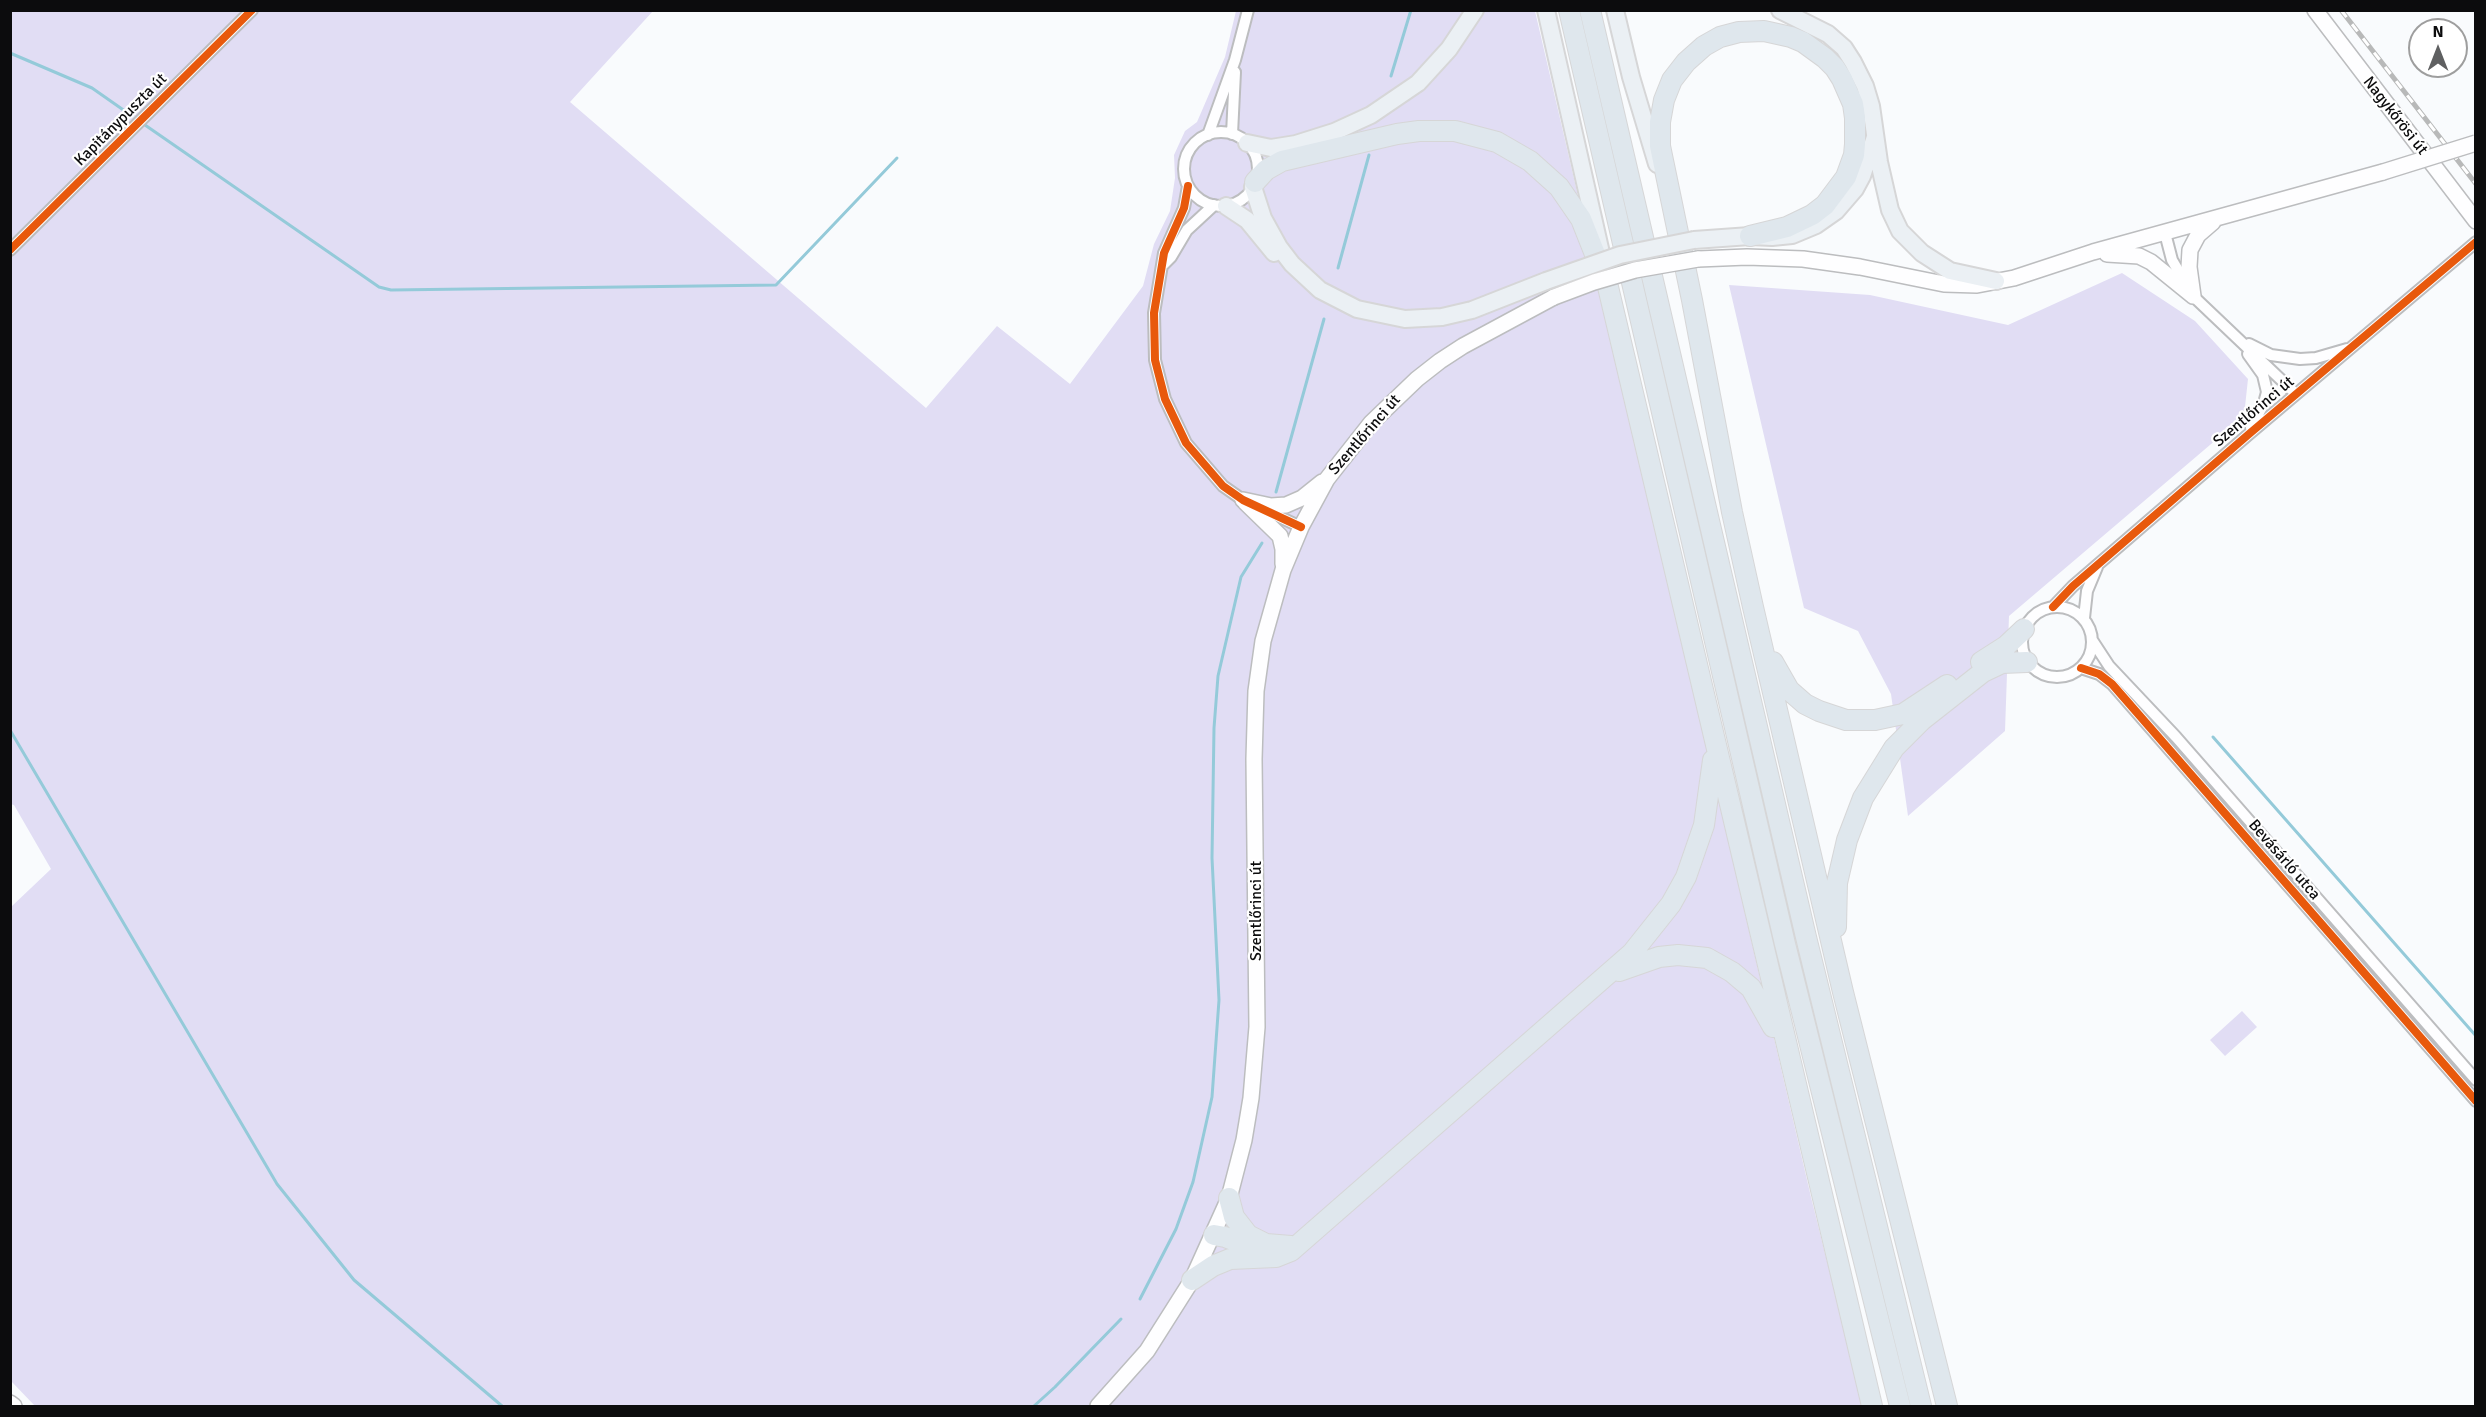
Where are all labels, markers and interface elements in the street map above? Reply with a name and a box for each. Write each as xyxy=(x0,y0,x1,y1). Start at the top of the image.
north arrow xyxy=(2408,18,2468,78)
text: N xyxy=(2432,22,2444,42)
street label: Kapitánypuszta út xyxy=(71,70,171,170)
street label: Nagykőrösi út xyxy=(2358,73,2432,159)
street label: Szentlőrinci út xyxy=(2210,372,2298,452)
street label: Szentlőrinci út xyxy=(1325,391,1405,479)
street label: Bevásárló utca xyxy=(2244,816,2324,904)
street label: Szentlőrinci út xyxy=(1247,861,1267,961)

